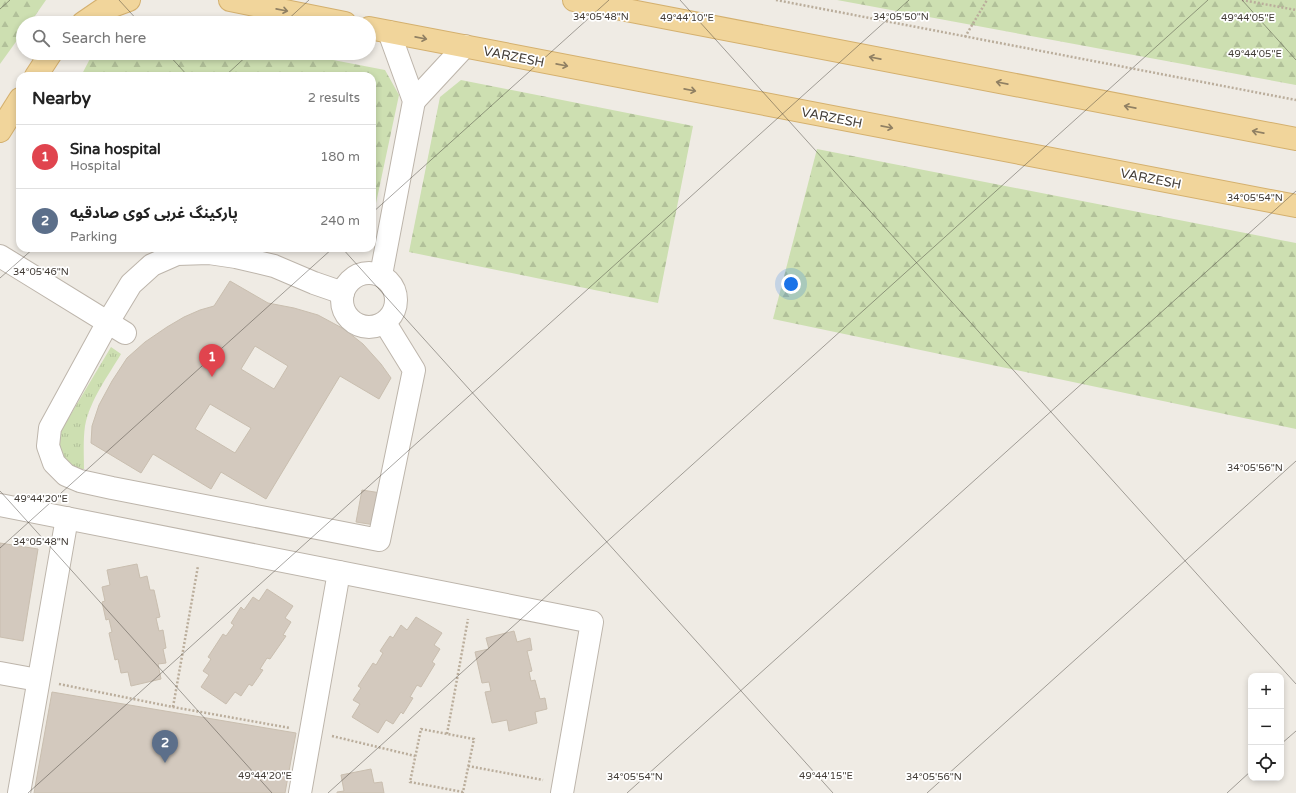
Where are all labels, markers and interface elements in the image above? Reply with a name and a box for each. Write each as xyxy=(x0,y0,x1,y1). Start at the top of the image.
one-way arrow xyxy=(275,7,288,15)
text: 34°05'48"N xyxy=(573,11,629,23)
text: 34°05'50"N xyxy=(873,11,929,23)
text: 49°44'10"E xyxy=(660,12,714,24)
text: 49°44'05"E xyxy=(1221,12,1275,24)
search box xyxy=(16,16,376,60)
icon: search xyxy=(30,27,52,49)
text: Search here xyxy=(62,29,146,47)
one-way arrow xyxy=(414,34,427,42)
street label: VARZESH xyxy=(482,43,546,71)
text: 49°44'05"E xyxy=(1228,48,1282,60)
one-way arrow xyxy=(869,54,882,62)
one-way arrow xyxy=(556,61,569,69)
one-way arrow xyxy=(996,78,1009,86)
one-way arrow xyxy=(683,86,696,94)
text: Nearby xyxy=(32,88,91,109)
text: 2 results xyxy=(308,90,360,106)
one-way arrow xyxy=(1124,103,1137,111)
street label: VARZESH xyxy=(800,104,864,132)
one-way arrow xyxy=(880,124,893,132)
one-way arrow xyxy=(1252,128,1265,136)
text: Sina hospital xyxy=(70,140,161,158)
text: 1 xyxy=(41,149,49,165)
text: 180 m xyxy=(320,149,360,165)
text: Hospital xyxy=(70,158,121,174)
street label: VARZESH xyxy=(1119,165,1183,193)
text: 34°05'54"N xyxy=(1227,192,1283,204)
text: پارکینگ غربی کوی صادقیه xyxy=(70,204,238,222)
text: 2 xyxy=(41,213,49,229)
text: 240 m xyxy=(320,213,360,229)
text: Parking xyxy=(70,229,117,245)
text: 34°05'46"N xyxy=(13,266,69,278)
your location xyxy=(781,274,801,294)
pin: 1 xyxy=(199,344,225,377)
text: 34°05'56"N xyxy=(1227,462,1283,474)
text: 49°44'20"E xyxy=(14,493,68,505)
text: 34°05'48"N xyxy=(13,536,69,548)
map controls xyxy=(1248,673,1284,781)
button: + xyxy=(1248,673,1284,709)
button: − xyxy=(1248,709,1284,745)
pin: 2 xyxy=(152,730,178,763)
button: locate xyxy=(1248,745,1284,781)
text: 49°44'20"E xyxy=(238,770,292,782)
text: 49°44'15"E xyxy=(799,770,853,782)
text: 34°05'54"N xyxy=(607,771,663,783)
text: 34°05'56"N xyxy=(906,771,962,783)

